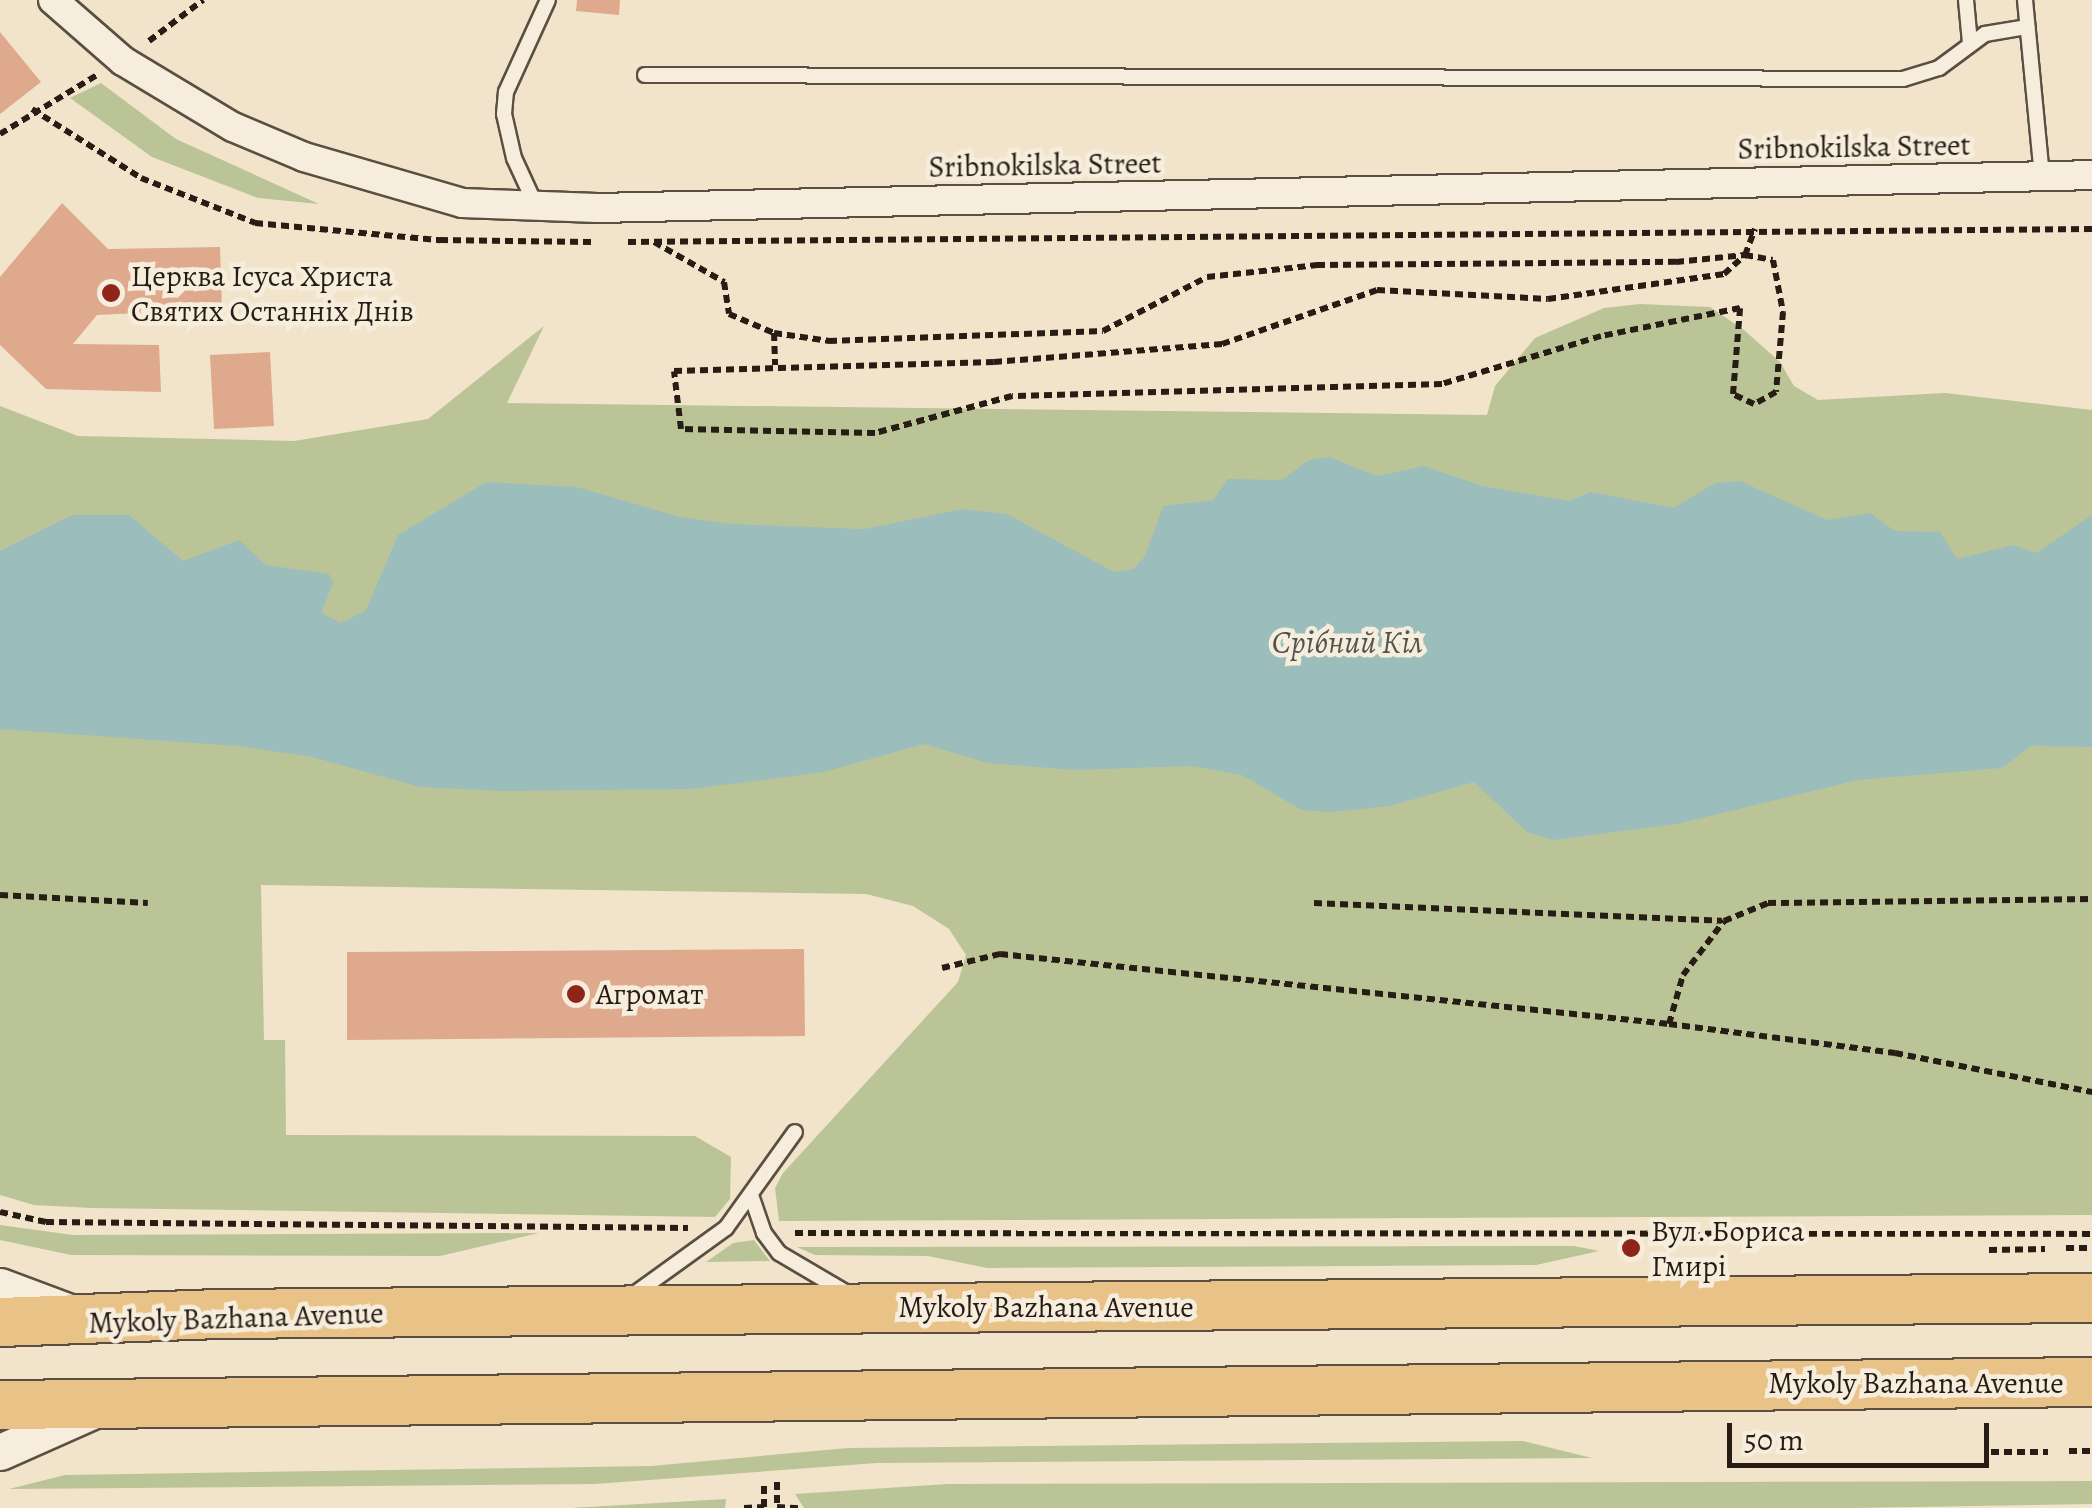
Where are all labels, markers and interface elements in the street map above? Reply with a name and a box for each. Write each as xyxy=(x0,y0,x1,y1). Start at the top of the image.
street label: Sribnokilska Street xyxy=(1737,127,1971,167)
street label: Sribnokilska Street xyxy=(928,145,1162,185)
place label: Церква Ісуса Христа Святих Останніх Днів xyxy=(131,258,414,328)
marker: Церква Ісуса Христа Святих Останніх Днів xyxy=(100,282,122,304)
water label: Срібний Кіл xyxy=(1272,623,1422,661)
place label: Агромат xyxy=(596,976,704,1012)
marker: Агромат xyxy=(565,983,587,1005)
place label: Вул. Бориса Гмирі xyxy=(1651,1213,1805,1284)
marker: Вул. Бориса Гмирі xyxy=(1620,1237,1642,1259)
street label: Mykoly Bazhana Avenue xyxy=(898,1289,1194,1325)
street label: Mykoly Bazhana Avenue xyxy=(88,1295,384,1341)
street label: Mykoly Bazhana Avenue xyxy=(1768,1365,2064,1401)
scale bar xyxy=(1732,1403,1994,1465)
text: 50 m xyxy=(1744,1420,1804,1460)

